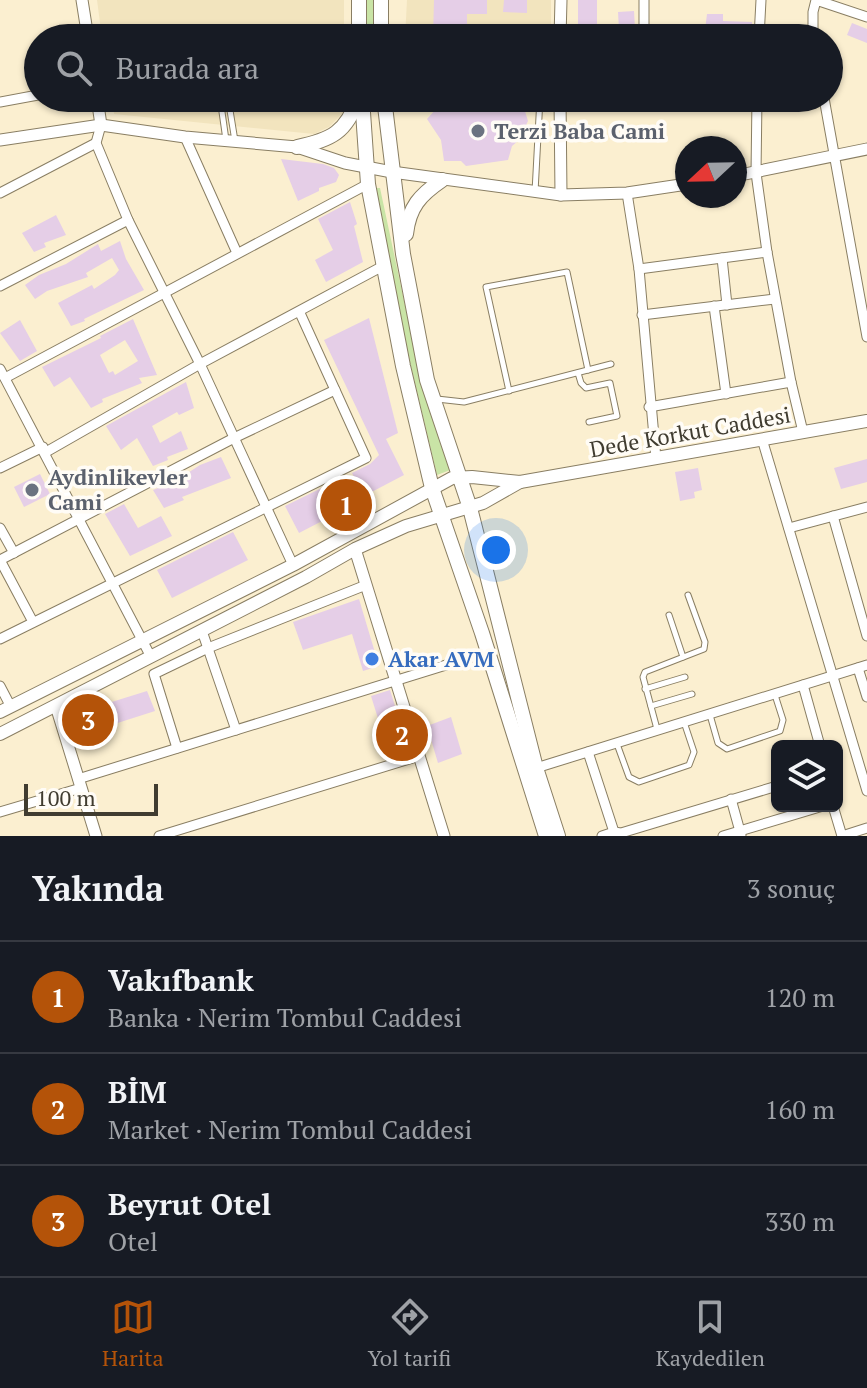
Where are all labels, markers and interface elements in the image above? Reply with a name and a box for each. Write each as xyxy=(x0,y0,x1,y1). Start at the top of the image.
search box xyxy=(24,24,843,112)
icon: search xyxy=(52,46,96,90)
text: Burada ara xyxy=(116,48,259,88)
place label: Terzi Baba Cami xyxy=(494,116,665,145)
marker: Terzi Baba Cami xyxy=(469,122,487,140)
north arrow xyxy=(675,136,747,208)
street label: Dede Korkut Caddesi xyxy=(587,400,793,463)
place label: Aydinlikevler Cami xyxy=(48,462,188,516)
pin: 1 xyxy=(320,475,372,535)
marker: Aydinlikevler Cami xyxy=(23,481,41,499)
your location xyxy=(476,530,516,570)
place label: Akar AVM xyxy=(388,644,495,673)
marker: Akar AVM xyxy=(363,650,381,668)
pin: 3 xyxy=(62,690,114,750)
pin: 2 xyxy=(376,705,428,765)
map controls xyxy=(771,740,843,812)
button: layers xyxy=(771,740,843,812)
scale bar xyxy=(24,780,158,816)
text: 100 m xyxy=(36,783,96,812)
text: Yakında xyxy=(32,866,164,911)
text: 3 sonuç xyxy=(747,871,835,905)
text: Vakıfbank xyxy=(108,960,254,1000)
text: 1 xyxy=(51,980,65,1014)
text: 120 m xyxy=(765,980,835,1014)
text: Banka · Nerim Tombul Caddesi xyxy=(108,1000,462,1034)
text: BİM xyxy=(108,1072,167,1112)
text: 2 xyxy=(51,1092,65,1126)
text: 160 m xyxy=(765,1092,835,1126)
text: Market · Nerim Tombul Caddesi xyxy=(108,1112,472,1146)
text: Beyrut Otel xyxy=(108,1184,271,1224)
text: 3 xyxy=(51,1204,65,1238)
text: 330 m xyxy=(765,1204,835,1238)
text: Otel xyxy=(108,1224,158,1258)
tab: Harita xyxy=(102,1295,164,1372)
tab: Yol tarifi xyxy=(368,1295,452,1372)
tab: Kaydedilen xyxy=(656,1295,765,1372)

